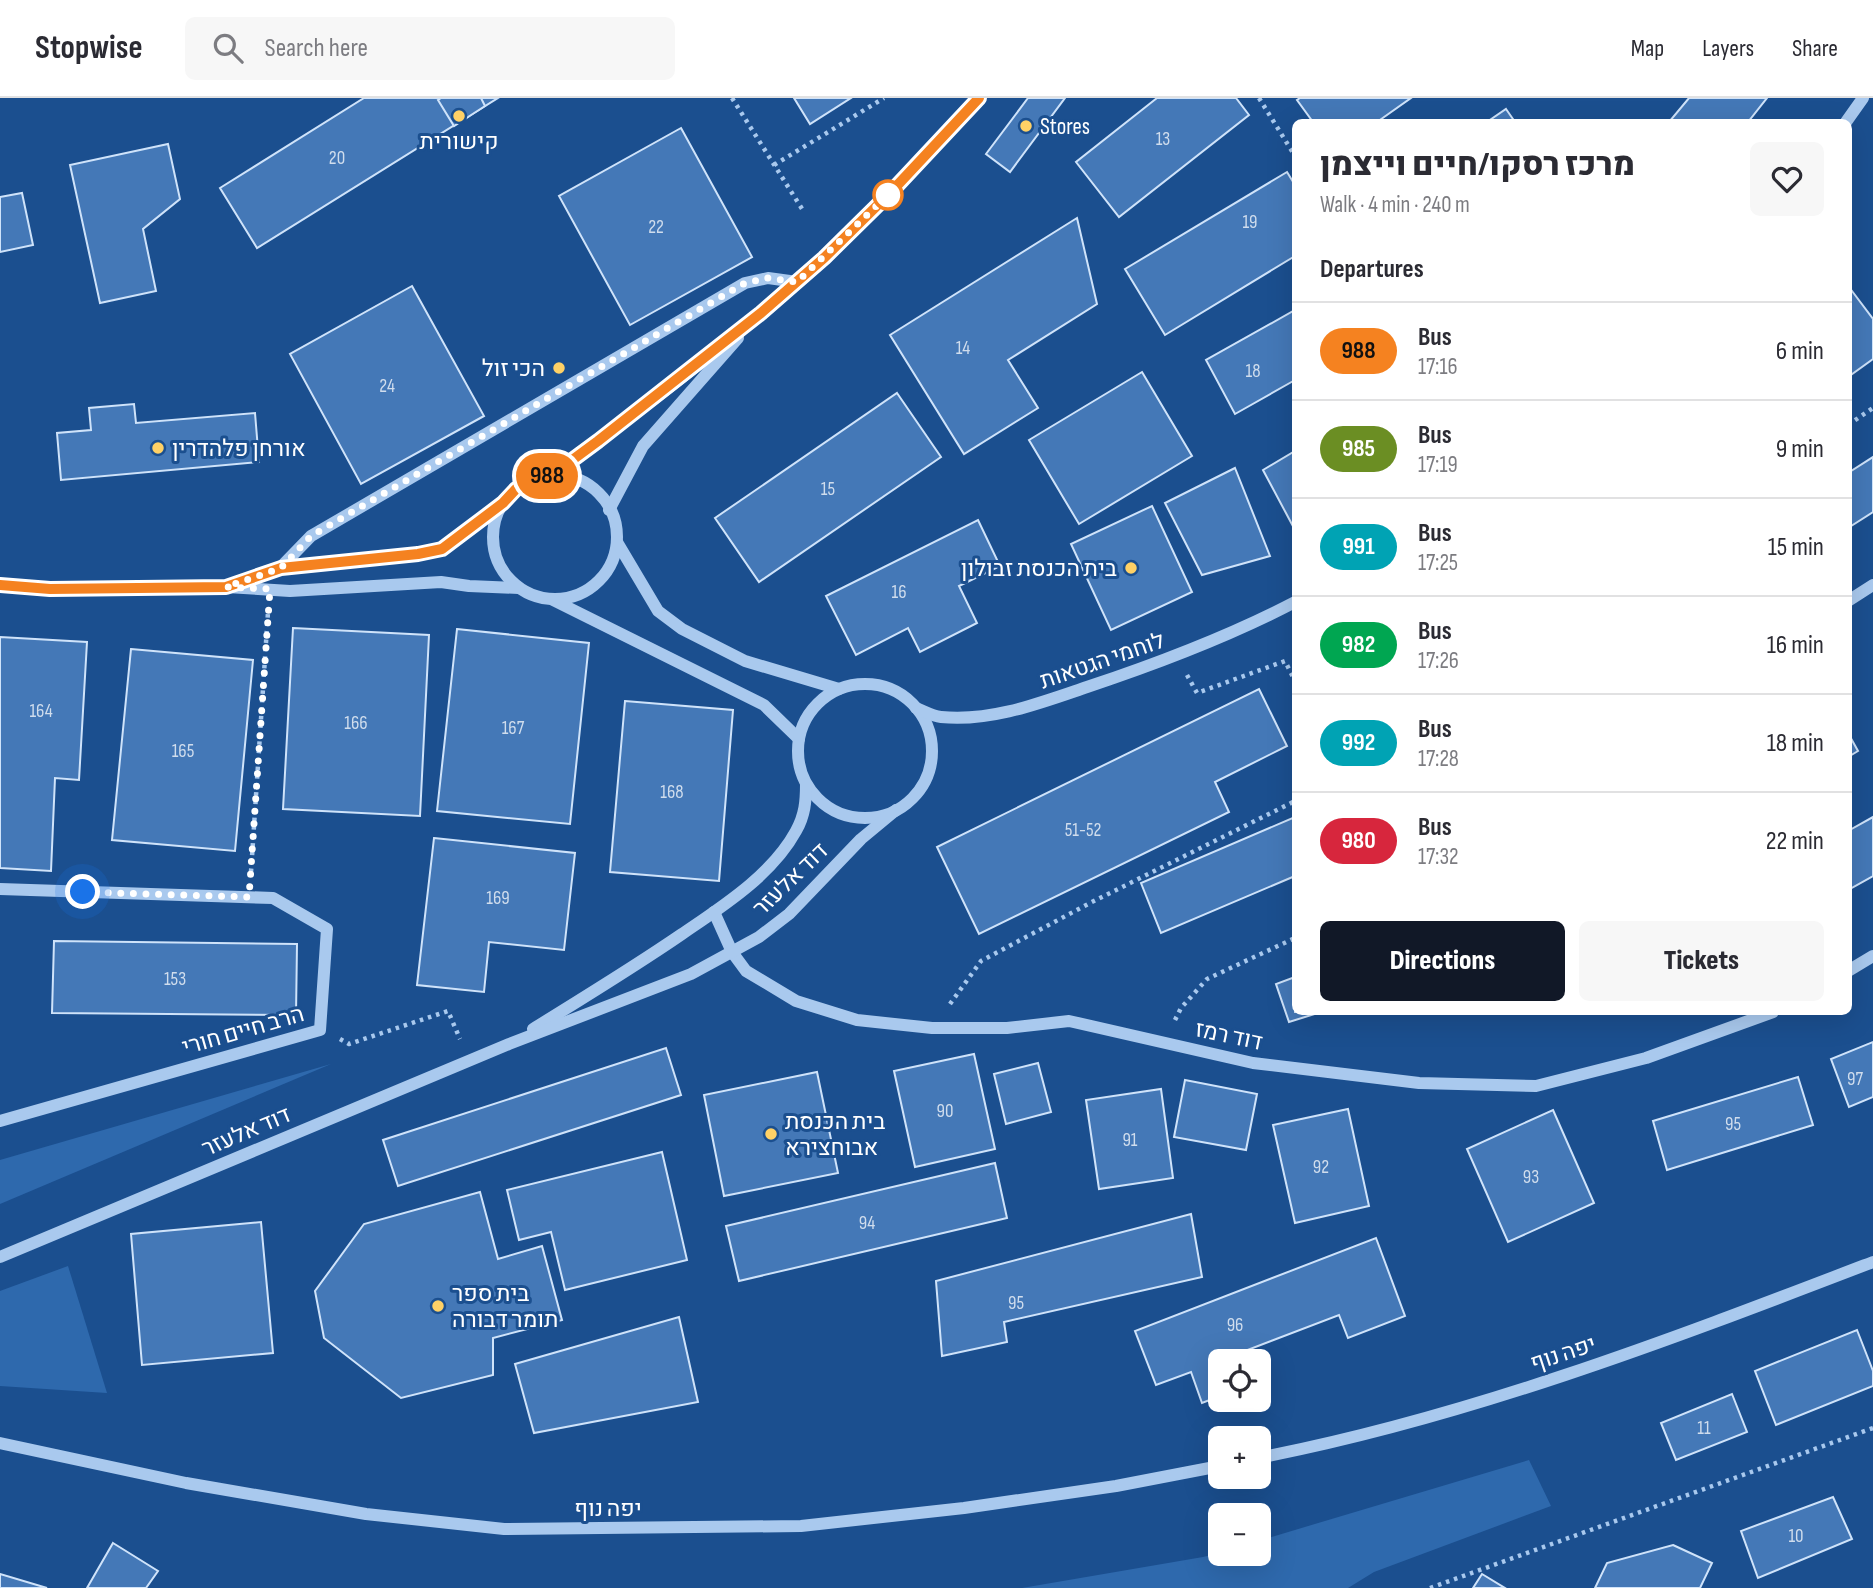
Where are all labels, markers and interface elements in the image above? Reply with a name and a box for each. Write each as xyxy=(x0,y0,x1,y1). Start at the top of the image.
search box xyxy=(185,17,675,80)
text: Stopwise xyxy=(35,28,143,68)
icon: search xyxy=(209,29,247,67)
text: Search here xyxy=(265,33,368,64)
text: Map xyxy=(1631,34,1664,63)
text: Layers xyxy=(1702,34,1754,63)
text: Share xyxy=(1792,34,1838,63)
marker: קישורית xyxy=(451,108,467,124)
place label: Stores xyxy=(1040,113,1090,141)
marker: Stores xyxy=(1018,118,1034,134)
place label: קישורית xyxy=(420,128,498,156)
house number: 13 xyxy=(1156,128,1170,151)
button: heart xyxy=(1750,142,1824,216)
text: מרכז רסקו/חיים וייצמן xyxy=(1320,145,1635,185)
house number: 20 xyxy=(329,147,345,170)
unlabelled marker xyxy=(873,180,903,210)
text: Walk · 4 min · 240 m xyxy=(1320,191,1470,219)
house number: 19 xyxy=(1242,211,1258,234)
house number: 22 xyxy=(648,216,664,239)
text: Departures xyxy=(1320,254,1424,285)
text: Bus xyxy=(1418,322,1452,353)
text: 988 xyxy=(1341,336,1376,365)
text: 6 min xyxy=(1776,336,1824,367)
house number: 14 xyxy=(956,337,970,360)
text: 17:16 xyxy=(1418,353,1458,381)
place label: הכי זול xyxy=(482,355,545,383)
marker: הכי זול xyxy=(551,360,567,376)
house number: 18 xyxy=(1246,360,1260,383)
house number: 24 xyxy=(379,375,395,398)
text: Bus xyxy=(1418,420,1452,451)
text: 985 xyxy=(1342,434,1375,463)
text: 9 min xyxy=(1776,434,1824,465)
place label: אורחן פלהדרין xyxy=(172,435,306,463)
marker: אורחן פלהדרין xyxy=(150,440,166,456)
text: 17:19 xyxy=(1418,451,1458,479)
line badge: 988 xyxy=(507,453,587,499)
text: 988 xyxy=(530,461,564,490)
house number: 15 xyxy=(821,478,835,501)
text: Bus xyxy=(1418,518,1452,549)
text: 991 xyxy=(1342,532,1375,561)
text: 15 min xyxy=(1768,532,1824,563)
text: 17:25 xyxy=(1418,549,1458,577)
place label: בית הכנסת זבולון xyxy=(961,555,1117,583)
marker: בית הכנסת זבולון xyxy=(1123,560,1139,576)
house number: 16 xyxy=(892,581,906,604)
text: Bus xyxy=(1418,616,1452,647)
street label: לוחמי הגטאות xyxy=(1036,627,1168,695)
text: 982 xyxy=(1342,630,1375,659)
text: 16 min xyxy=(1767,630,1824,661)
text: 17:26 xyxy=(1418,647,1459,675)
house number: 164 xyxy=(29,700,53,723)
house number: 166 xyxy=(344,712,368,735)
text: Bus xyxy=(1418,714,1452,745)
house number: 167 xyxy=(502,717,525,740)
text: 992 xyxy=(1342,728,1375,757)
text: 18 min xyxy=(1767,728,1824,759)
house number: 165 xyxy=(172,740,194,763)
text: 17:28 xyxy=(1418,745,1459,773)
house number: 168 xyxy=(660,781,684,804)
text: Bus xyxy=(1418,812,1452,843)
house number: 51-52 xyxy=(1065,819,1101,842)
text: 980 xyxy=(1341,826,1376,855)
text: 22 min xyxy=(1766,826,1824,857)
street label: דוד אלעזר xyxy=(747,837,834,922)
text: 17:32 xyxy=(1418,843,1459,871)
your location xyxy=(65,874,100,909)
house number: 169 xyxy=(486,887,510,910)
button: Directions xyxy=(1320,921,1565,1001)
button: Tickets xyxy=(1579,921,1824,1001)
house number: 153 xyxy=(164,968,186,991)
street label: הרב חיים חורי xyxy=(179,1000,308,1062)
street label: דוד רמז xyxy=(1192,1015,1265,1057)
house number: 97 xyxy=(1847,1068,1863,1091)
house number: 90 xyxy=(937,1100,953,1123)
street label: דוד אלעזר xyxy=(198,1101,295,1163)
place label: בית הכנסת אבוחצירא xyxy=(785,1108,885,1162)
house number: 95 xyxy=(1725,1113,1741,1136)
marker: בית הכנסת אבוחצירא xyxy=(763,1126,779,1142)
house number: 91 xyxy=(1122,1129,1138,1152)
house number: 92 xyxy=(1313,1156,1329,1179)
house number: 93 xyxy=(1523,1166,1539,1189)
house number: 94 xyxy=(859,1212,875,1235)
place label: בית ספר תומר דבורה xyxy=(452,1280,558,1334)
house number: 95 xyxy=(1008,1292,1024,1315)
marker: בית ספר תומר דבורה xyxy=(430,1298,446,1314)
house number: 96 xyxy=(1227,1314,1243,1337)
street label: יפה נוף xyxy=(1527,1330,1600,1378)
map controls xyxy=(1208,1349,1271,1566)
button: locate xyxy=(1208,1349,1271,1412)
house number: 11 xyxy=(1697,1417,1711,1440)
button: + xyxy=(1208,1426,1271,1489)
street label: יפה נוף xyxy=(574,1495,642,1523)
button: − xyxy=(1208,1503,1271,1566)
house number: 10 xyxy=(1788,1525,1804,1548)

